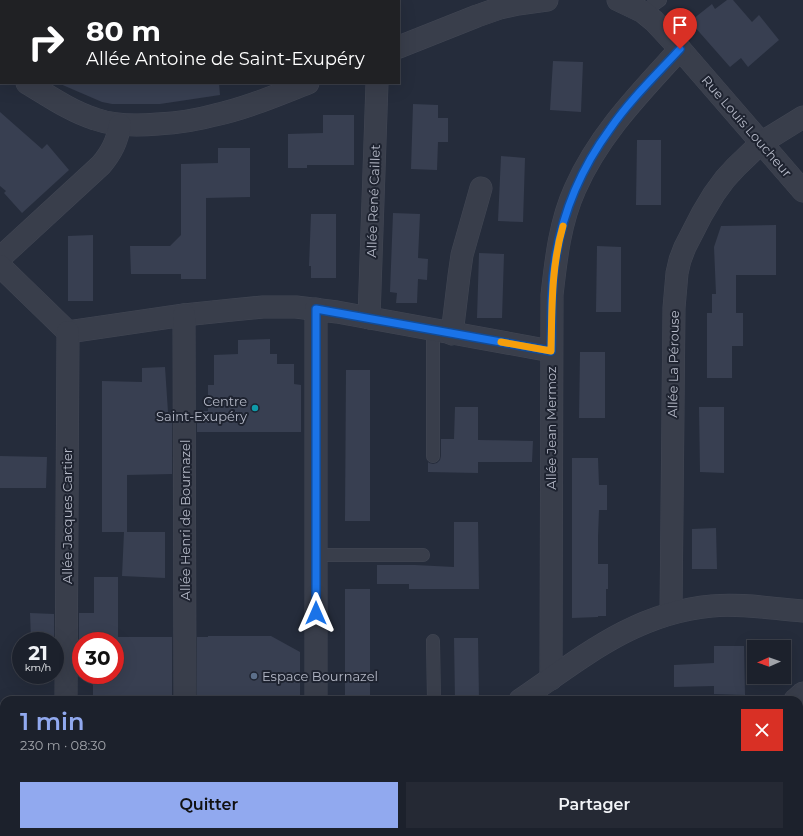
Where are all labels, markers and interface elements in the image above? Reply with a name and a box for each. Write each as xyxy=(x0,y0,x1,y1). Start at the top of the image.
pin xyxy=(663,8,697,49)
text: 80 m xyxy=(86,14,161,48)
icon: arrive xyxy=(669,14,691,36)
icon: right xyxy=(20,16,72,68)
text: Allée Antoine de Saint-Exupéry xyxy=(86,48,365,70)
street label: Rue Louis Loucheur xyxy=(699,72,795,180)
street label: Allée René Caillet xyxy=(363,144,383,258)
street label: Allée La Pérouse xyxy=(664,310,682,418)
street label: Allée Jean Mermoz xyxy=(543,366,559,490)
place label: Centre Saint-Exupéry xyxy=(156,393,248,424)
marker: Centre Saint-Exupéry xyxy=(250,403,260,413)
street label: Allée Henri de Bournazel xyxy=(177,440,193,600)
street label: Allée Jacques Cartier xyxy=(59,448,75,584)
position arrow xyxy=(295,592,337,634)
speed limit sign: 30 xyxy=(72,632,124,684)
north arrow xyxy=(747,640,791,684)
map controls xyxy=(747,640,791,684)
text: 21 xyxy=(28,641,48,665)
text: km/h xyxy=(25,661,51,674)
place label: Espace Bournazel xyxy=(262,668,378,684)
marker: Espace Bournazel xyxy=(249,671,259,681)
text: 1 min xyxy=(20,707,84,736)
button: close xyxy=(741,709,783,751)
text: 230 m · 08:30 xyxy=(20,737,106,753)
button: Quitter xyxy=(20,782,398,828)
button: Partager xyxy=(406,782,783,828)

